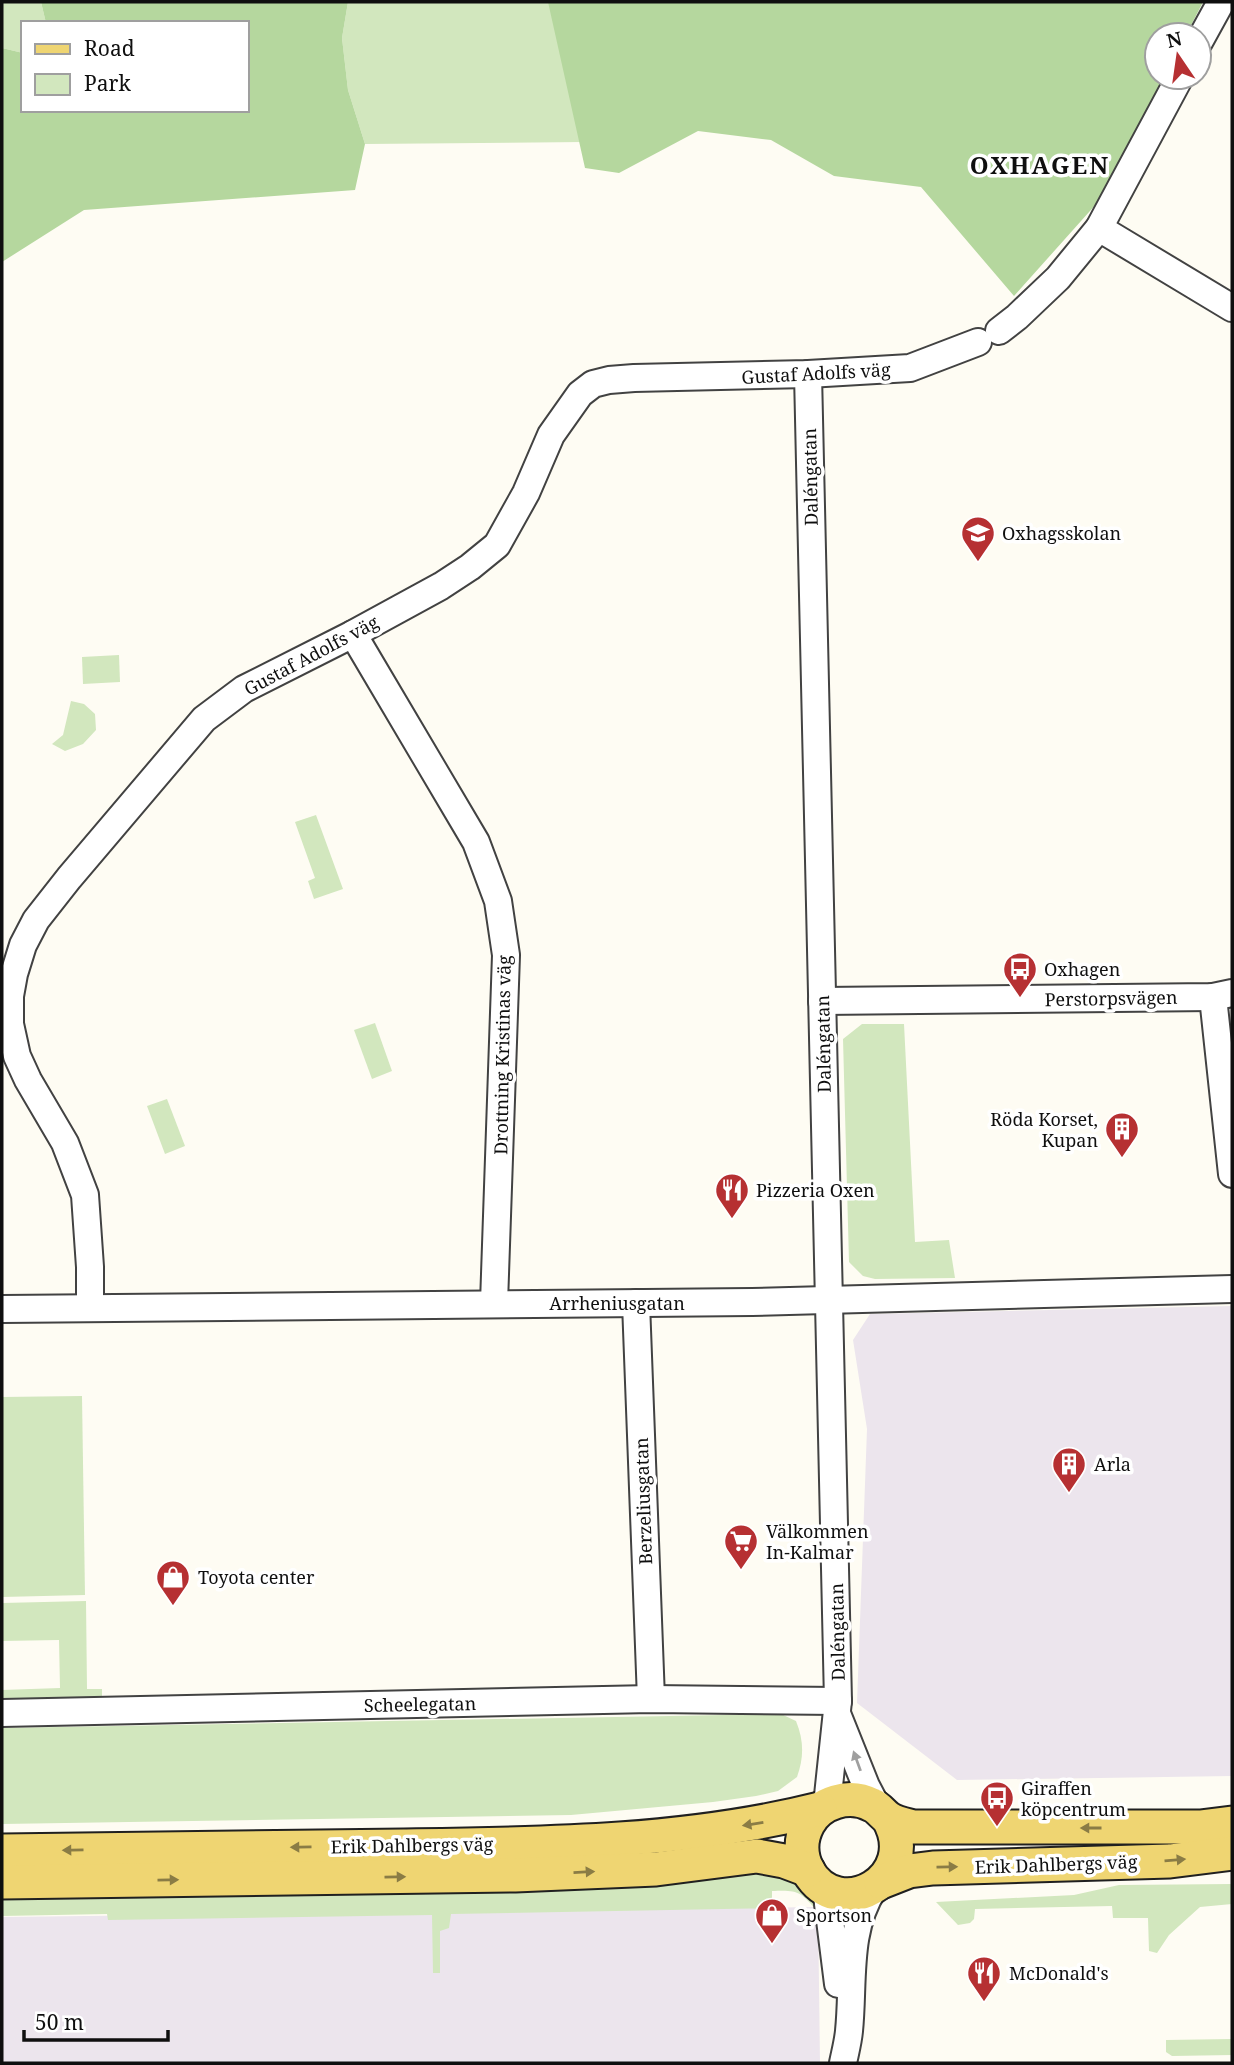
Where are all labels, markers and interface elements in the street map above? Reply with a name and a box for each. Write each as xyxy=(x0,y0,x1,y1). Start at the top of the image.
legend xyxy=(21,21,248,112)
north arrow xyxy=(1143,21,1213,91)
text: N xyxy=(1164,25,1184,54)
text: Road xyxy=(84,34,135,62)
text: Park xyxy=(84,69,131,97)
district label: OXHAGEN xyxy=(970,148,1110,181)
street label: Gustaf Adolfs väg xyxy=(741,357,891,389)
street label: Daléngatan xyxy=(797,427,823,526)
school or university icon: Oxhagsskolan xyxy=(959,514,997,563)
place label: Oxhagsskolan xyxy=(1002,521,1122,545)
street label: Gustaf Adolfs väg xyxy=(239,609,383,701)
bus stop icon: Oxhagen xyxy=(1001,950,1039,999)
street label: Drottning Kristinas väg xyxy=(488,955,516,1155)
place label: Oxhagen xyxy=(1044,957,1121,981)
street label: Perstorpsvägen xyxy=(1044,985,1178,1011)
street label: Daléngatan xyxy=(810,994,836,1093)
place label: Röda Korset, Kupan xyxy=(990,1107,1098,1152)
building icon: Röda Korset, Kupan xyxy=(1103,1110,1141,1159)
restaurant icon: Pizzeria Oxen xyxy=(713,1171,751,1220)
place label: Pizzeria Oxen xyxy=(756,1178,875,1202)
street label: Arrheniusgatan xyxy=(549,1291,685,1315)
street label: Berzeliusgatan xyxy=(629,1436,657,1565)
building icon: Arla xyxy=(1050,1445,1088,1494)
place label: Arla xyxy=(1094,1452,1131,1476)
place label: Välkommen In-Kalmar xyxy=(766,1519,869,1564)
supermarket icon: Välkommen In-Kalmar xyxy=(722,1522,760,1571)
shop icon: Toyota center xyxy=(154,1558,192,1607)
place label: Toyota center xyxy=(198,1565,315,1589)
street label: Daléngatan xyxy=(824,1582,850,1681)
street label: Scheelegatan xyxy=(364,1691,477,1717)
one-way arrow xyxy=(851,1751,862,1772)
place label: Giraffen köpcentrum xyxy=(1021,1776,1126,1821)
bus stop icon: Giraffen köpcentrum xyxy=(978,1779,1016,1828)
one-way arrow xyxy=(742,1819,764,1830)
one-way arrow xyxy=(1079,1822,1101,1833)
street label: Erik Dahlbergs väg xyxy=(330,1832,494,1858)
one-way arrow xyxy=(289,1841,311,1853)
one-way arrow xyxy=(62,1844,84,1856)
street label: Erik Dahlbergs väg xyxy=(974,1849,1138,1879)
one-way arrow xyxy=(1164,1854,1186,1865)
one-way arrow xyxy=(936,1862,958,1873)
one-way arrow xyxy=(573,1866,595,1877)
one-way arrow xyxy=(385,1871,407,1882)
one-way arrow xyxy=(157,1874,179,1885)
shop icon: Sportson xyxy=(753,1896,791,1945)
place label: Sportson xyxy=(796,1903,873,1927)
restaurant icon: McDonald's xyxy=(965,1954,1003,2003)
place label: McDonald's xyxy=(1009,1961,1109,1985)
scale bar xyxy=(24,1998,168,2042)
text: 50 m xyxy=(35,2008,84,2036)

